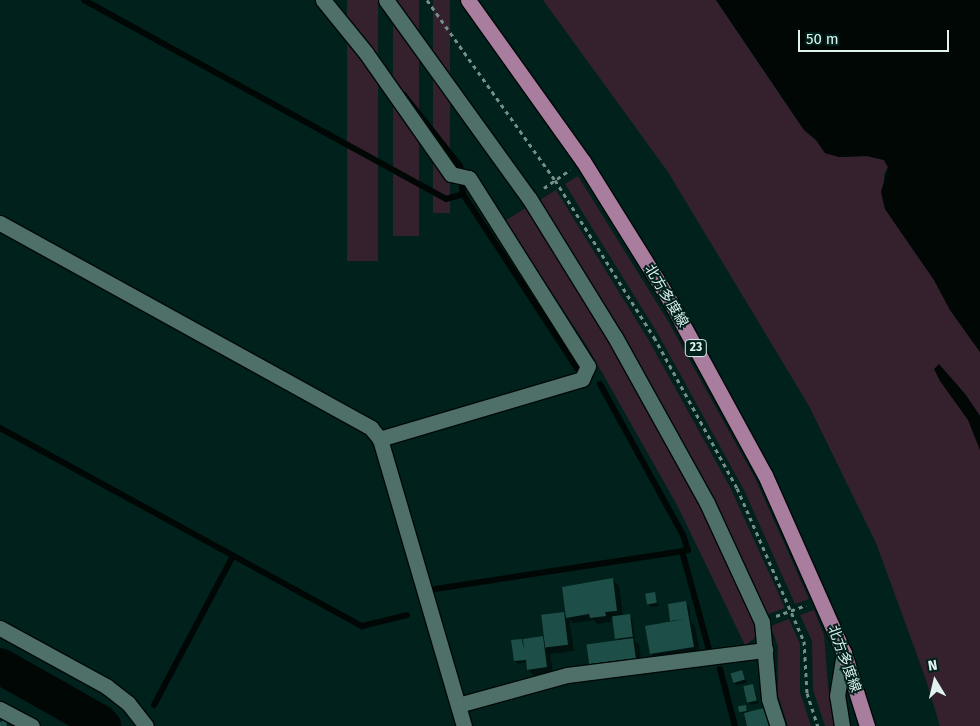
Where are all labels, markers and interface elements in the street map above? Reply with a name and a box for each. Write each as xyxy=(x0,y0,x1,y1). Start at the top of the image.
scale bar xyxy=(800,20,951,52)
text: 50 m xyxy=(806,30,839,48)
street label: 北方多度線 xyxy=(641,262,691,330)
road number: 23 xyxy=(685,338,707,358)
street label: 北方多度線 xyxy=(824,623,864,695)
north arrow xyxy=(910,656,960,706)
text: N xyxy=(927,657,938,675)

